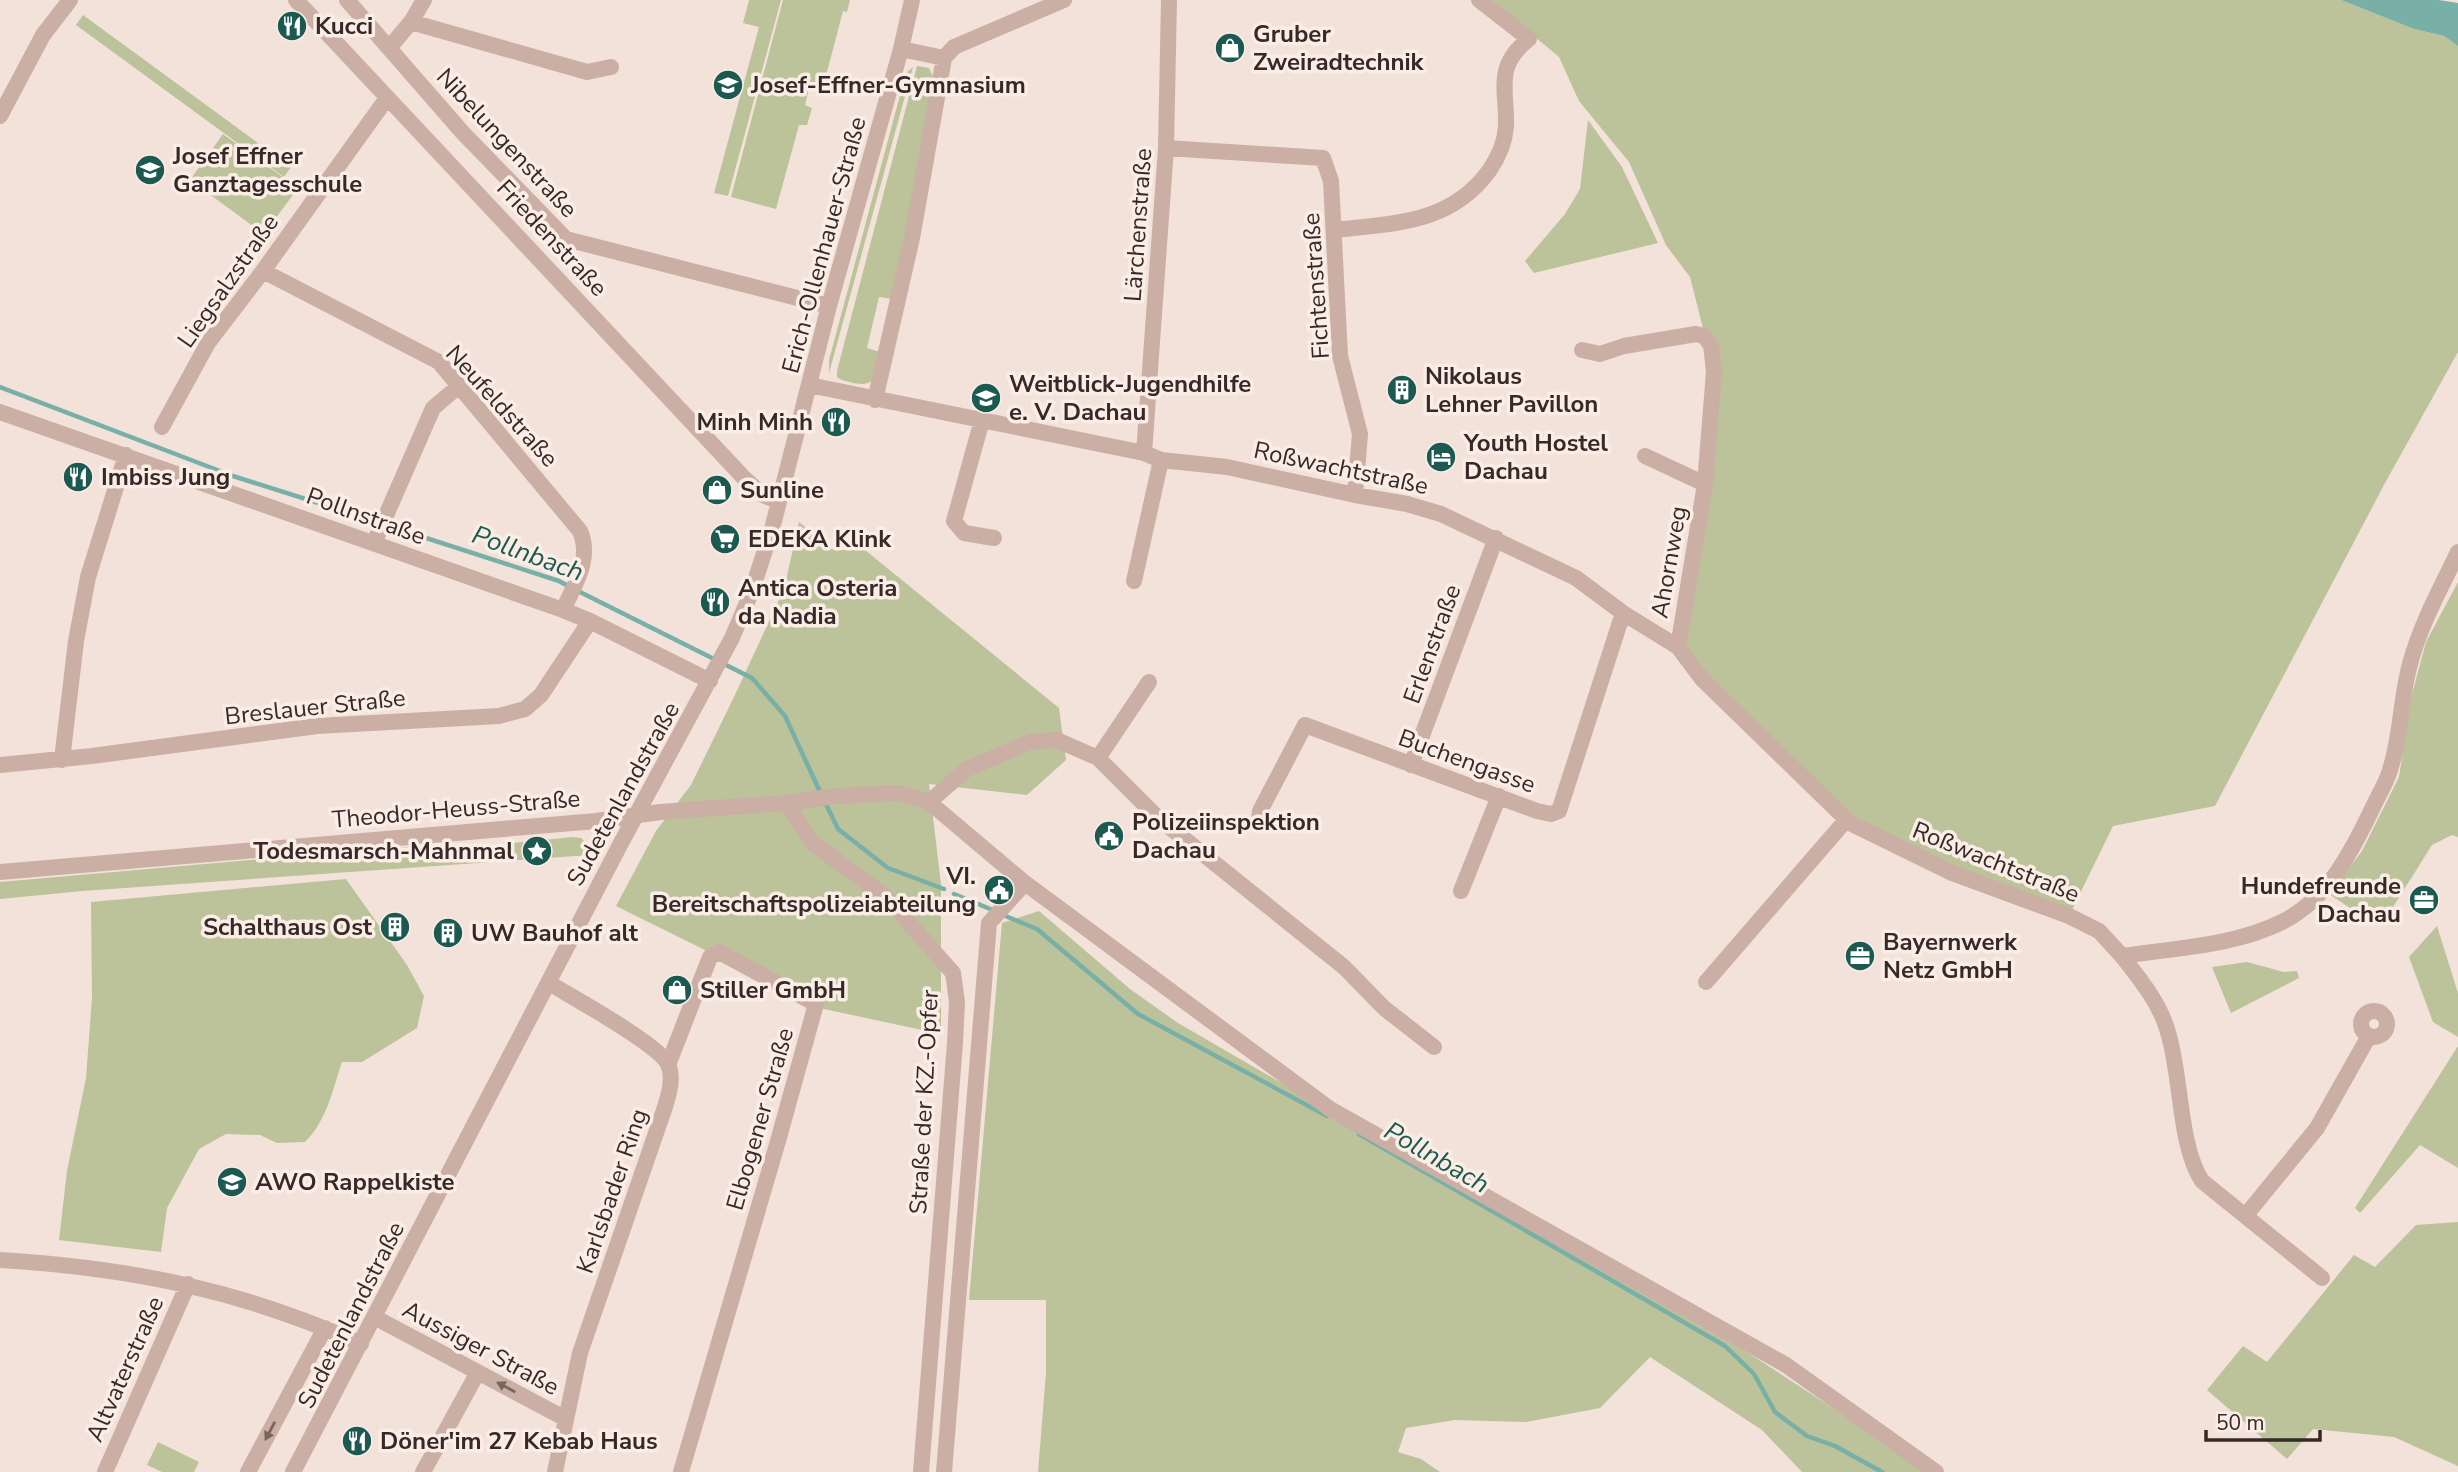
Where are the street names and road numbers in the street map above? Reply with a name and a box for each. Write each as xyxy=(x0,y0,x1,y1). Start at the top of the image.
street label: Nibelungenstraße xyxy=(429,61,585,225)
street label: Erich-Ollenhauer-Straße xyxy=(774,113,874,377)
street label: Lärchenstraße xyxy=(1117,147,1159,303)
street label: Friedenstraße xyxy=(490,173,614,303)
street label: Liegsalzstraße xyxy=(170,208,286,354)
street label: Fichtenstraße xyxy=(1295,212,1337,360)
street label: Neufeldstraße xyxy=(439,338,565,474)
street label: Roßwachtstraße xyxy=(1251,434,1431,502)
street label: Pollnstraße xyxy=(302,480,430,552)
street label: Ahornweg xyxy=(1643,503,1695,621)
street label: Erlenstraße xyxy=(1396,580,1468,708)
street label: Breslauer Straße xyxy=(223,682,407,732)
street label: Sudetenlandstraße xyxy=(559,696,687,892)
street label: Buchengasse xyxy=(1394,721,1540,801)
street label: Theodor-Heuss-Straße xyxy=(331,782,581,836)
street label: Roßwachtstraße xyxy=(1908,814,2084,910)
street label: Straße der KZ.-Opfer xyxy=(902,988,946,1215)
street label: Elbogener Straße xyxy=(719,1024,801,1214)
street label: Karlsbader Ring xyxy=(569,1104,655,1278)
street label: Sudetenlandstraße xyxy=(290,1216,412,1414)
street label: Altvaterstraße xyxy=(79,1291,171,1447)
street label: Aussiger Straße xyxy=(397,1293,565,1403)

